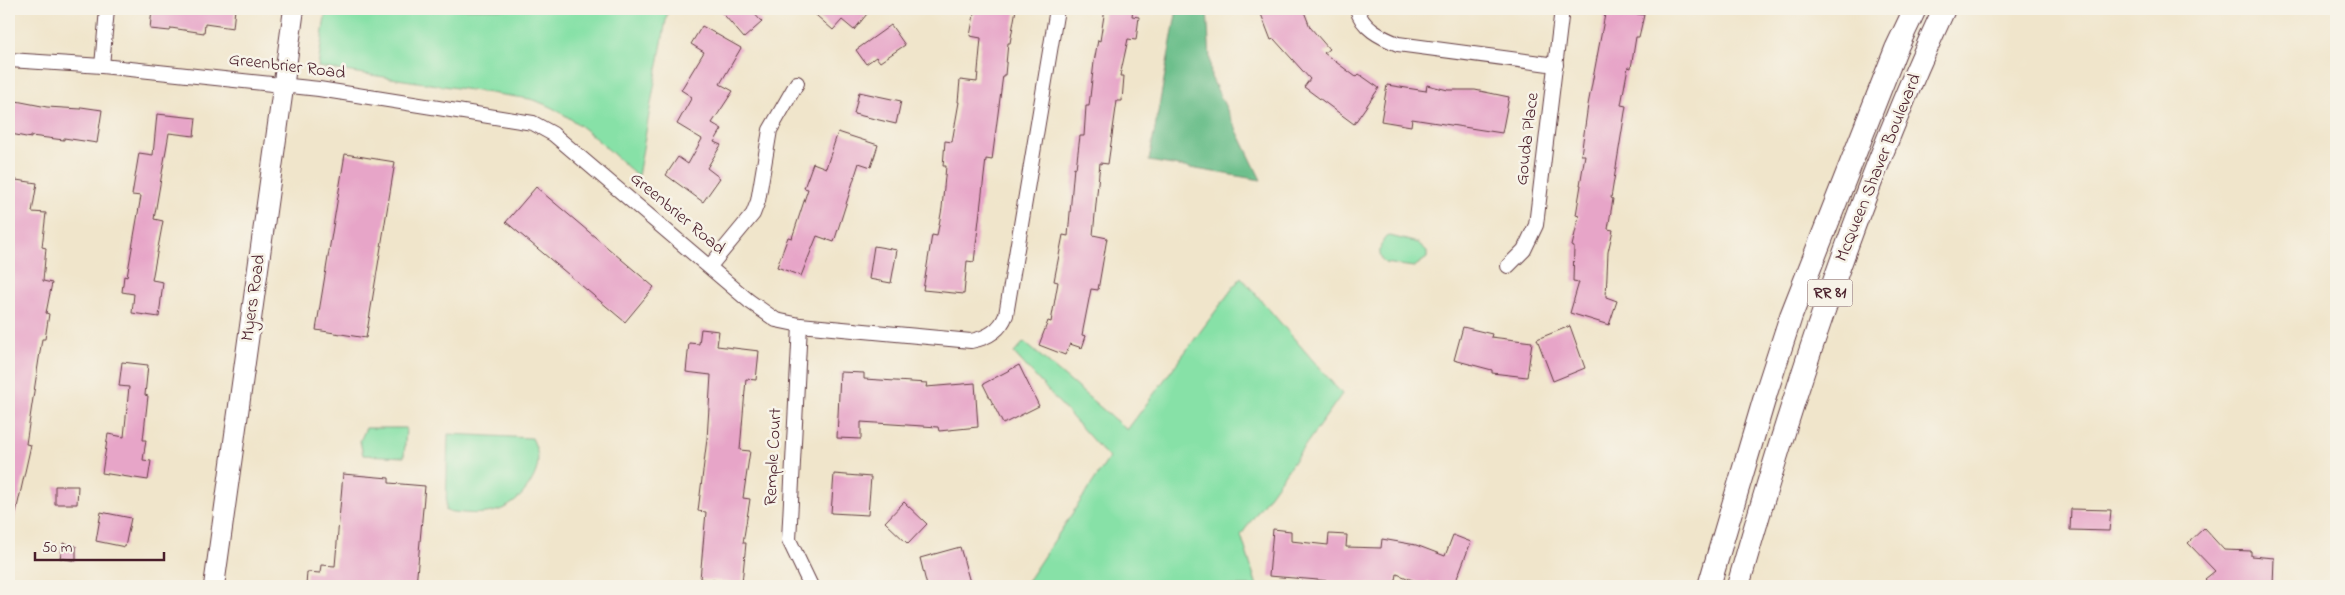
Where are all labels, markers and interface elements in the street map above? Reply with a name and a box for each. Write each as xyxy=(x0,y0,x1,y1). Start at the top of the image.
street label: Greenbrier Road xyxy=(227,47,347,87)
street label: McQueen Shaver Boulevard xyxy=(1829,70,1929,266)
street label: Gouda Place xyxy=(1509,90,1547,187)
street label: Greenbrier Road xyxy=(624,166,730,262)
street label: Myers Road xyxy=(235,253,273,343)
road number: RR 81 xyxy=(1808,280,1852,306)
street label: Remple Court xyxy=(758,407,790,507)
scale bar xyxy=(35,530,164,562)
text: 50 m xyxy=(42,537,73,559)

